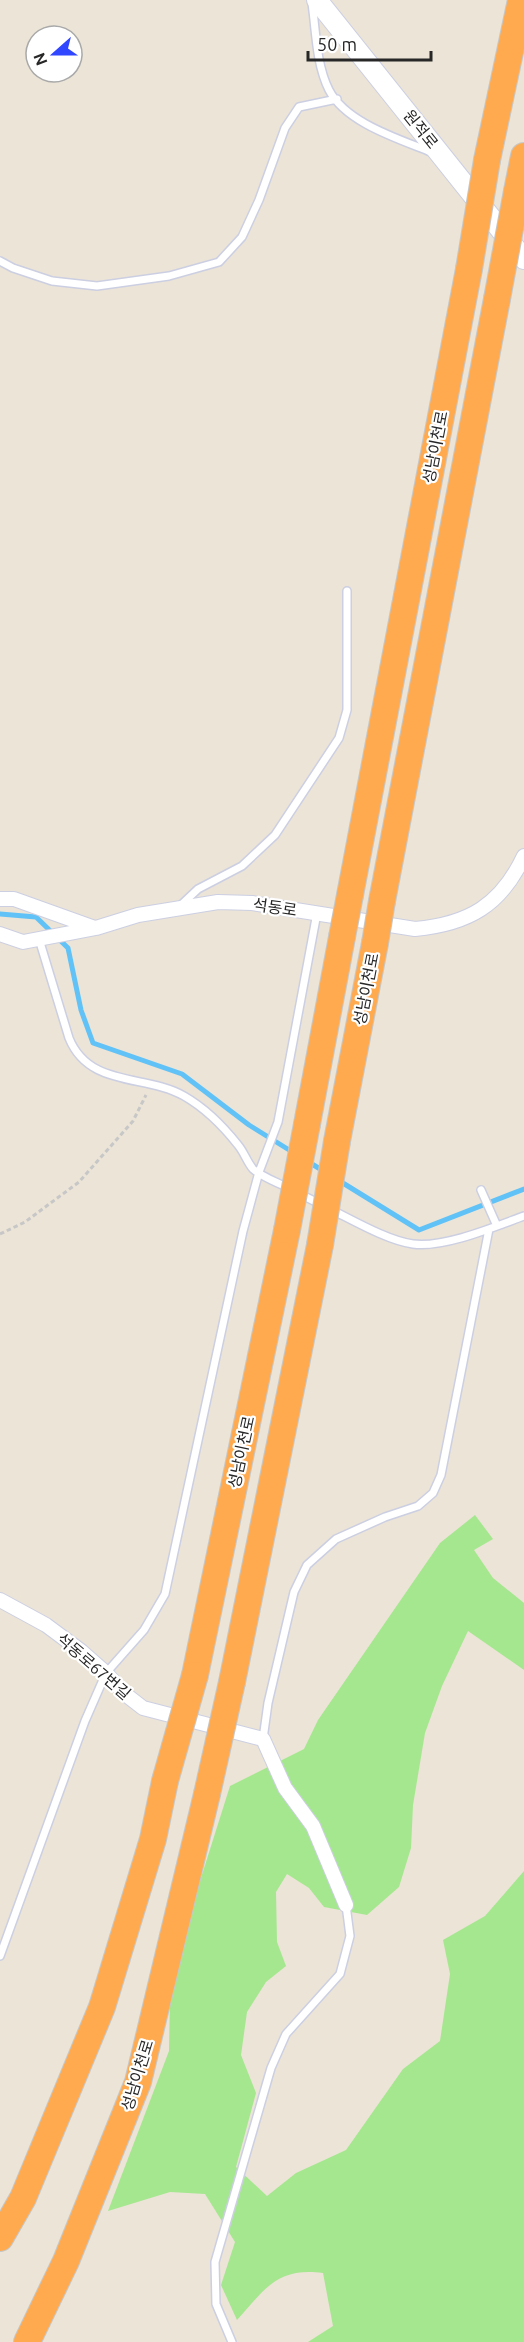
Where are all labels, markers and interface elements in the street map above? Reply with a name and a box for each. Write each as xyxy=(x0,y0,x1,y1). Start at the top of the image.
north arrow xyxy=(24,24,84,84)
scale bar xyxy=(308,24,431,62)
text: 50 m xyxy=(317,34,357,54)
text: N xyxy=(29,51,51,68)
street label: 원적로 xyxy=(400,106,442,152)
street label: 성남이천로 xyxy=(419,409,451,485)
street label: 석동로 xyxy=(252,895,298,919)
street label: 성남이천로 xyxy=(350,951,382,1027)
street label: 성남이천로 xyxy=(225,1414,258,1490)
street label: 석동로67번길 xyxy=(54,1629,134,1703)
street label: 성남이천로 xyxy=(118,2037,156,2113)

